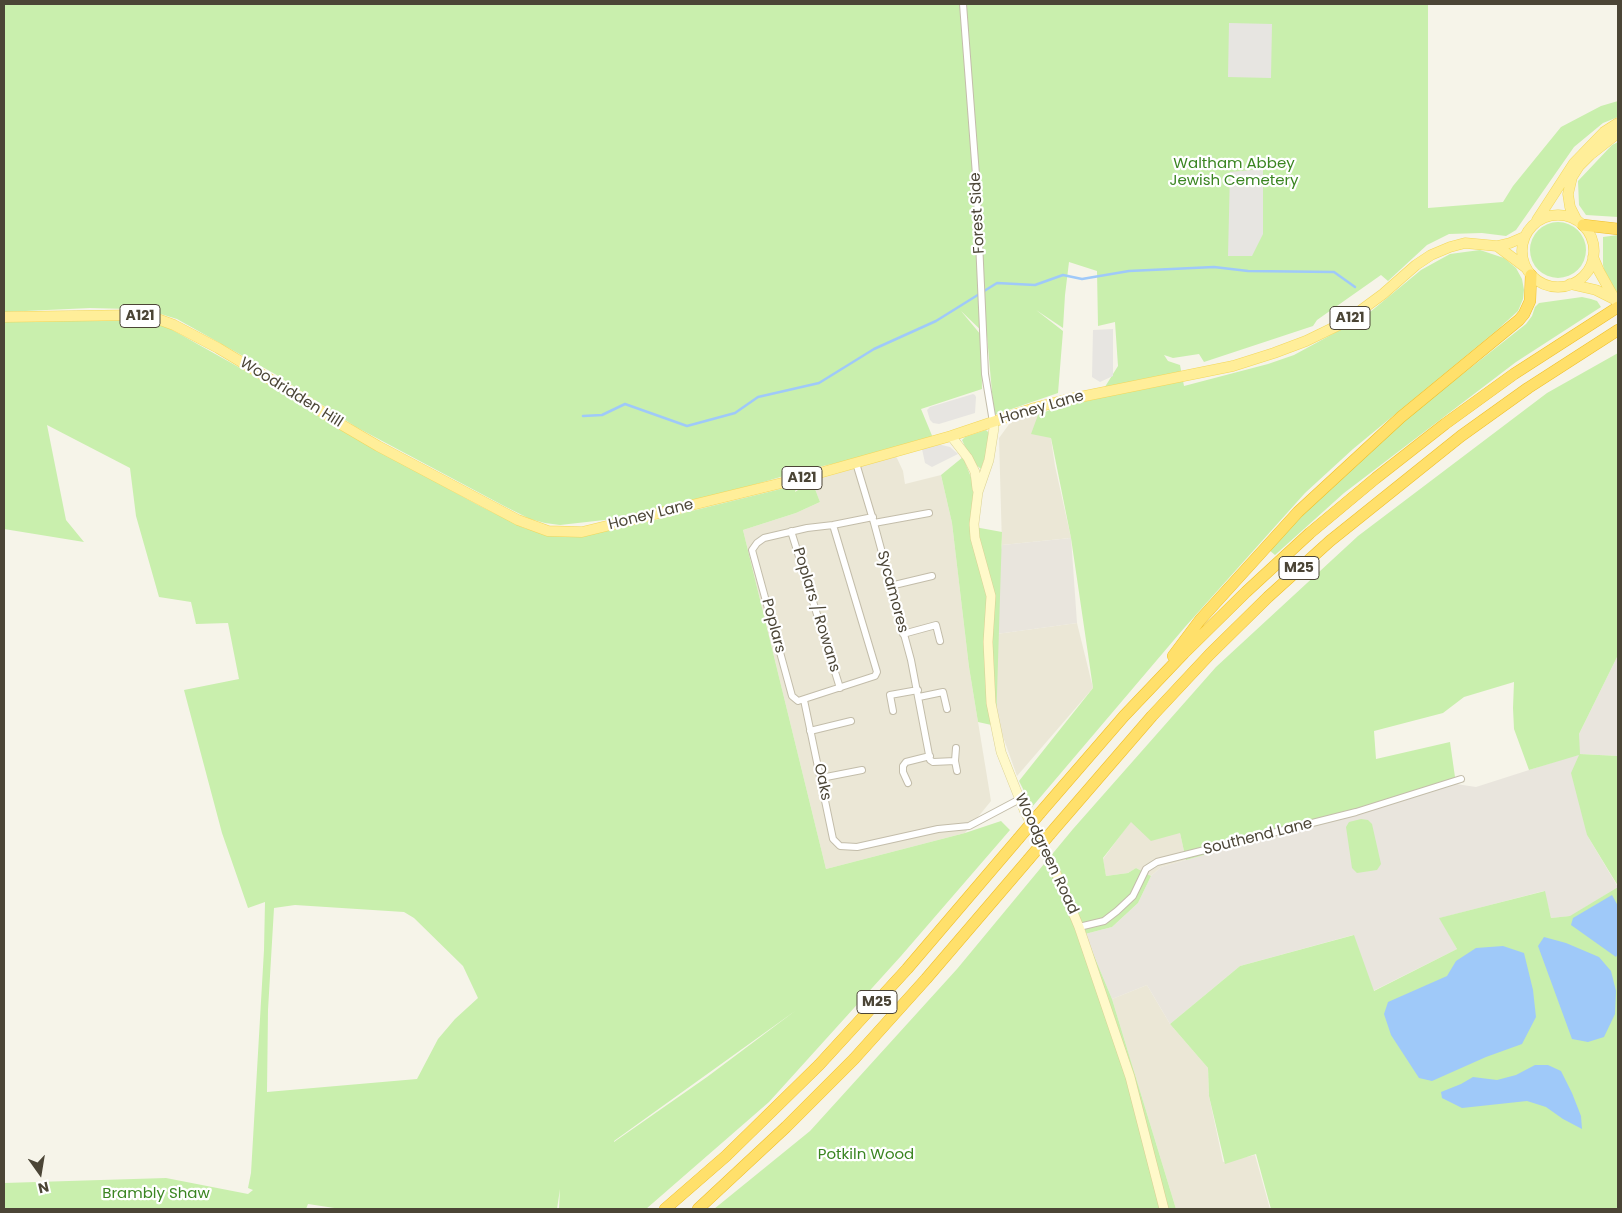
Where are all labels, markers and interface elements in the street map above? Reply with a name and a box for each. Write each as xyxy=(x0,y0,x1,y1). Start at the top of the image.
park label: Waltham Abbey Jewish Cemetery xyxy=(1169,155,1299,190)
street label: Forest Side xyxy=(967,172,989,254)
road number: A121 xyxy=(120,304,160,328)
road number: A121 xyxy=(1330,306,1370,330)
street label: Woodridden Hill xyxy=(236,354,346,432)
street label: Honey Lane xyxy=(998,387,1086,429)
road number: A121 xyxy=(782,466,822,489)
street label: Honey Lane xyxy=(607,496,695,534)
street label: Poplars / Rowans xyxy=(788,545,844,675)
street label: Sycamores xyxy=(872,549,912,635)
road number: M25 xyxy=(1279,556,1319,580)
street label: Poplars xyxy=(757,597,789,655)
street label: Oaks xyxy=(809,762,835,802)
street label: Woodgreen Road xyxy=(1010,791,1082,917)
street label: Southend Lane xyxy=(1202,815,1314,859)
road number: M25 xyxy=(857,990,897,1014)
park label: Potkiln Wood xyxy=(818,1146,914,1164)
north arrow xyxy=(15,1148,65,1198)
text: N xyxy=(36,1177,51,1199)
park label: Brambly Shaw xyxy=(102,1185,210,1203)

